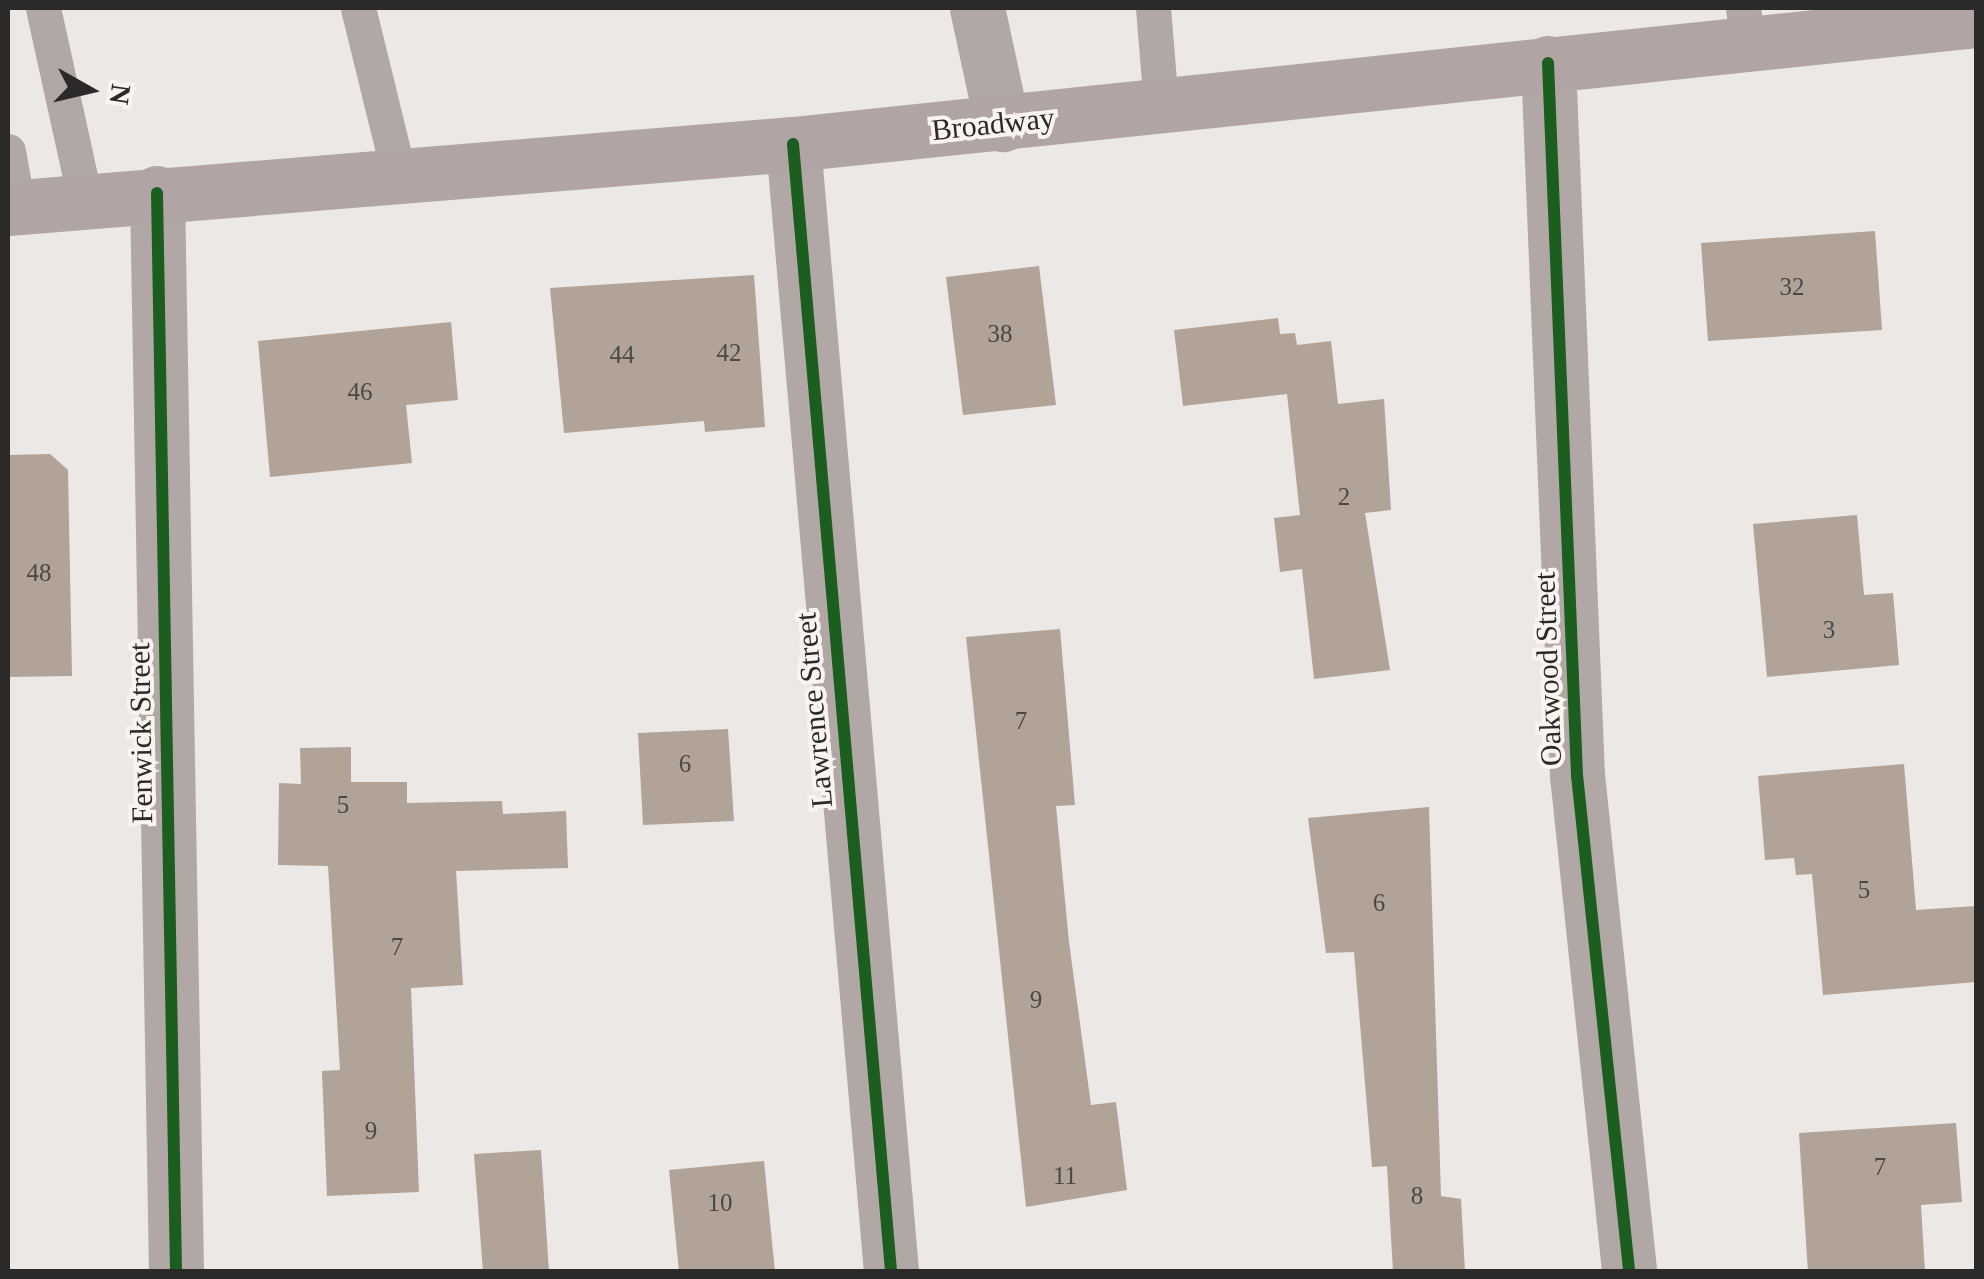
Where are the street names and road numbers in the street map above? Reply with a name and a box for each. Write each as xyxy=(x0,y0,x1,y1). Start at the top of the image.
street label: Broadway xyxy=(930,100,1056,148)
street label: Oakwood Street xyxy=(1527,571,1569,767)
street label: Lawrence Street xyxy=(788,611,840,809)
street label: Fenwick Street xyxy=(121,642,161,824)

